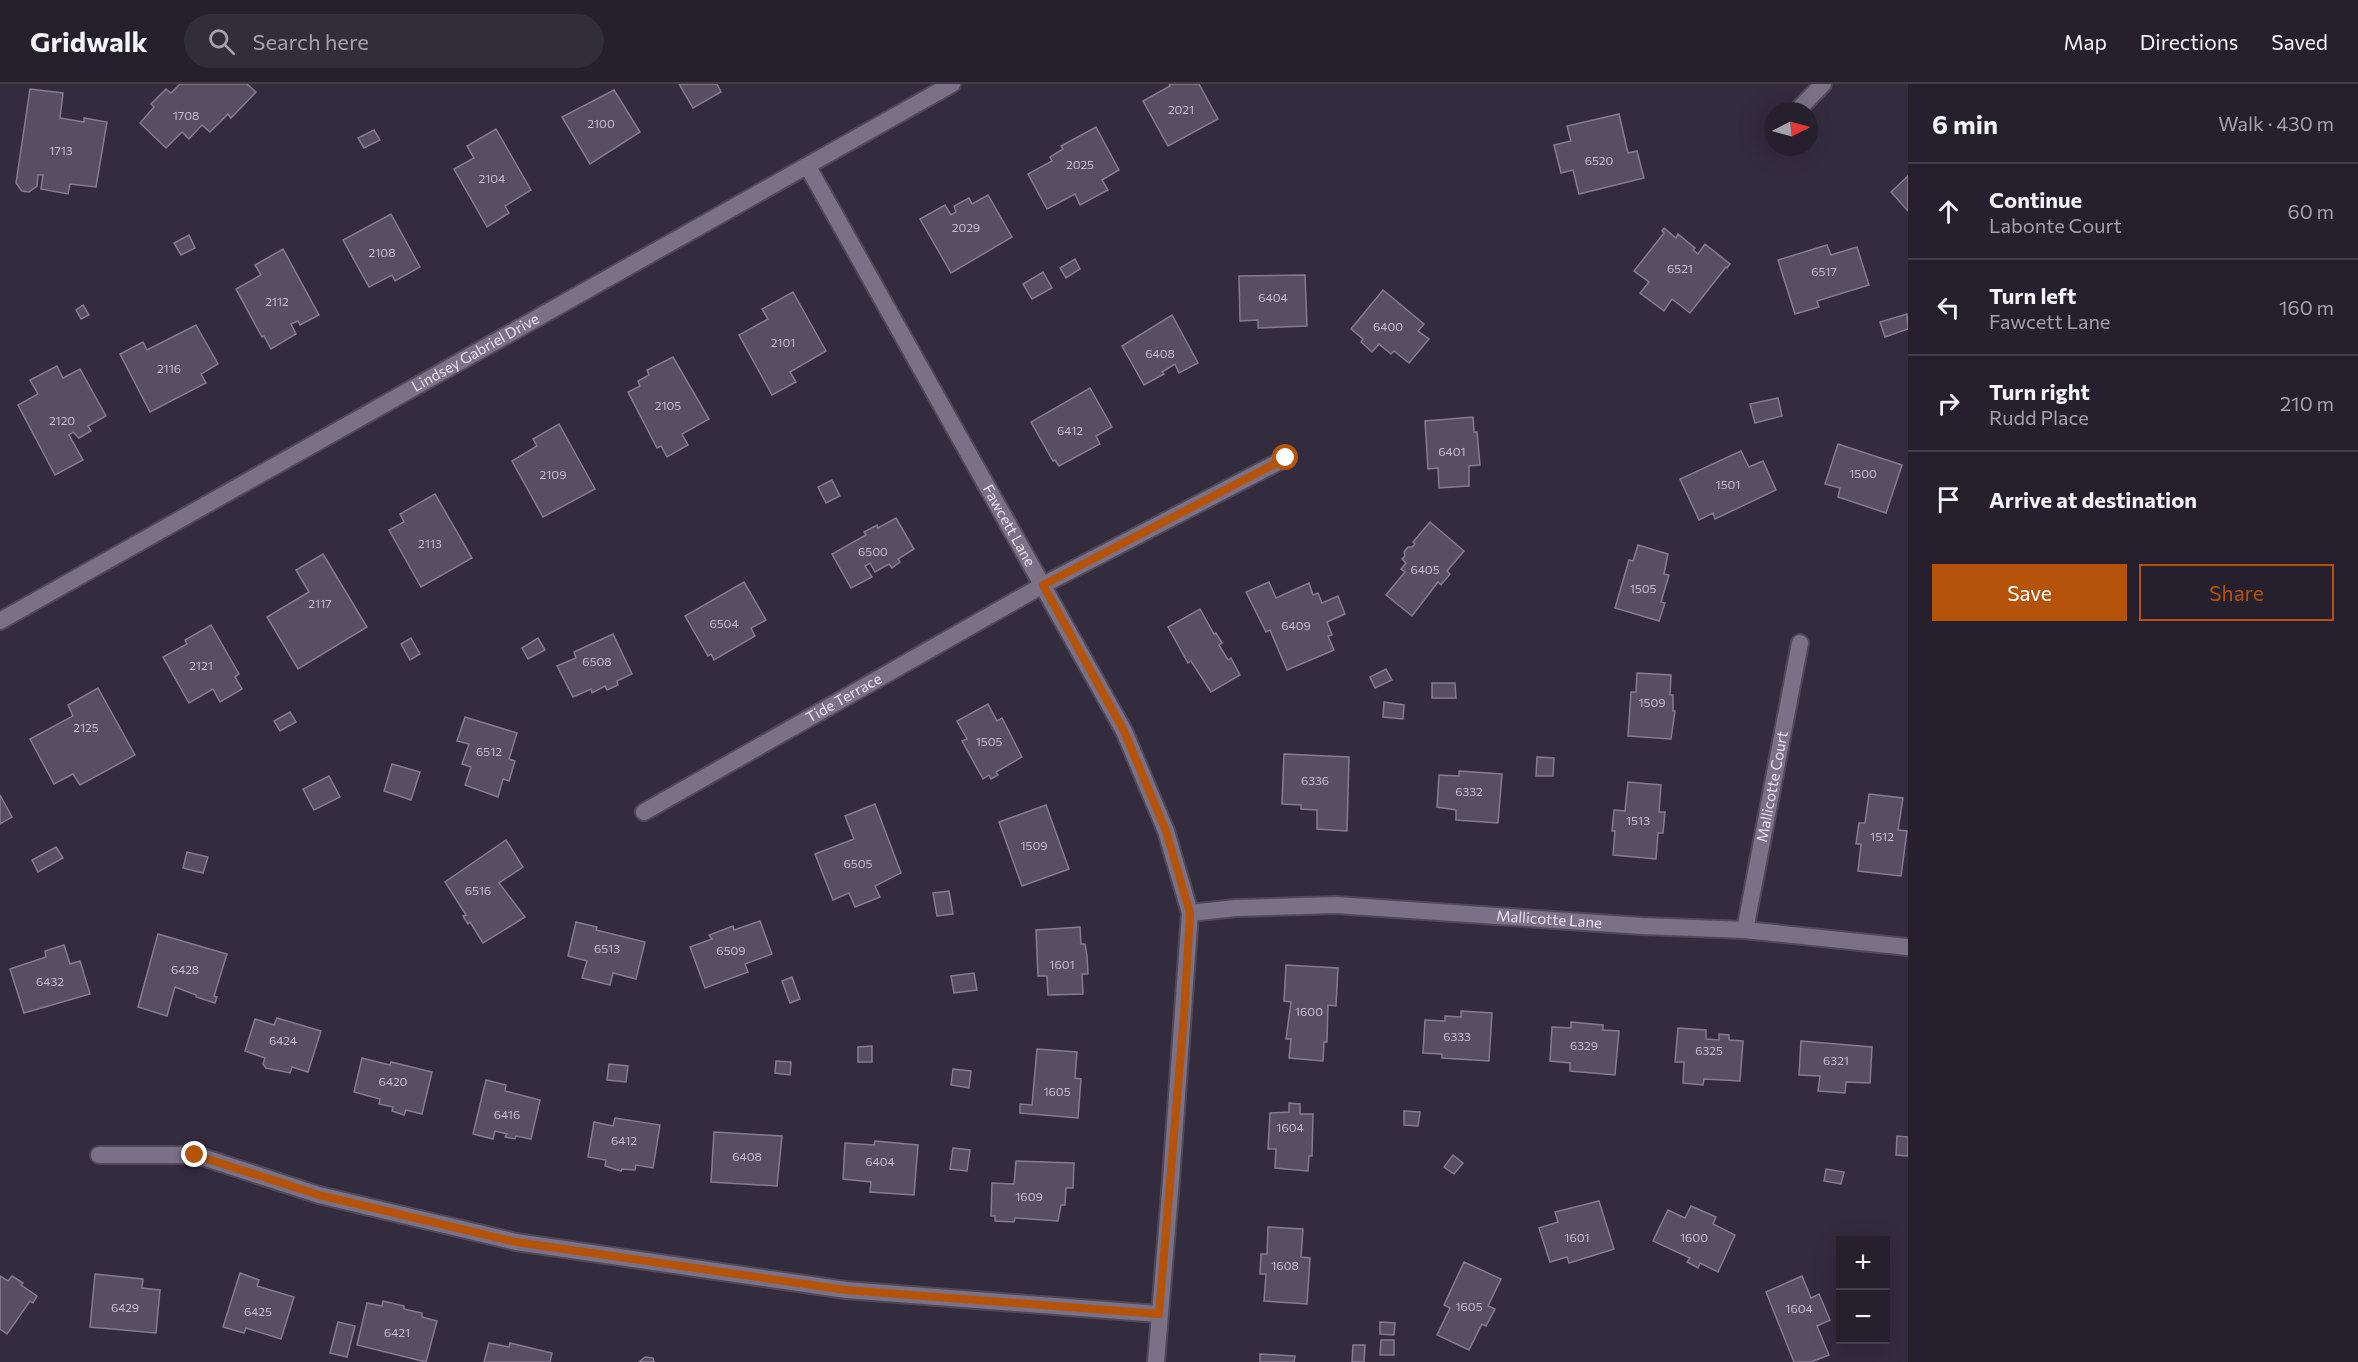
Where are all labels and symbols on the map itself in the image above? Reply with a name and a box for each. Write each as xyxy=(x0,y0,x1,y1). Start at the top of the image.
house number: 2021 xyxy=(1168,102,1194,116)
north arrow xyxy=(1764,102,1818,156)
house number: 1708 xyxy=(173,108,199,122)
house number: 2100 xyxy=(587,116,615,130)
house number: 1713 xyxy=(49,143,73,157)
house number: 6520 xyxy=(1585,153,1613,167)
house number: 2025 xyxy=(1066,157,1094,171)
house number: 2104 xyxy=(479,171,505,185)
house number: 2029 xyxy=(952,220,980,234)
house number: 2108 xyxy=(369,245,395,259)
house number: 6521 xyxy=(1667,261,1693,275)
house number: 6517 xyxy=(1811,264,1837,278)
house number: 6404 xyxy=(1258,290,1288,304)
house number: 2112 xyxy=(265,294,289,308)
street label: Lindsey Gabriel Drive xyxy=(408,309,542,395)
house number: 6400 xyxy=(1373,319,1403,333)
house number: 2101 xyxy=(771,335,795,349)
house number: 6408 xyxy=(1145,346,1175,360)
house number: 2116 xyxy=(157,361,181,375)
house number: 2105 xyxy=(655,398,681,412)
house number: 2120 xyxy=(49,413,75,427)
house number: 6412 xyxy=(1057,423,1083,437)
route start xyxy=(1272,444,1298,470)
house number: 6401 xyxy=(1438,444,1466,458)
house number: 1500 xyxy=(1849,466,1877,480)
house number: 2109 xyxy=(540,467,566,481)
house number: 1501 xyxy=(1716,477,1740,491)
street label: Fawcett Lane xyxy=(980,481,1040,569)
house number: 2113 xyxy=(418,536,442,550)
house number: 6500 xyxy=(858,544,888,558)
house number: 6405 xyxy=(1410,562,1440,576)
house number: 1505 xyxy=(1630,581,1656,595)
house number: 2117 xyxy=(308,596,332,610)
house number: 6504 xyxy=(709,616,739,630)
house number: 6409 xyxy=(1281,618,1311,632)
house number: 6508 xyxy=(582,654,612,668)
house number: 2121 xyxy=(189,658,213,672)
street label: Tide Terrace xyxy=(802,669,885,726)
house number: 1509 xyxy=(1638,695,1666,709)
house number: 2125 xyxy=(73,720,99,734)
street label: Mallicotte Court xyxy=(1752,729,1791,843)
house number: 1505 xyxy=(976,734,1002,748)
house number: 6512 xyxy=(476,744,502,758)
house number: 6336 xyxy=(1301,773,1329,787)
house number: 6332 xyxy=(1455,784,1483,798)
house number: 1513 xyxy=(1626,813,1650,827)
house number: 1512 xyxy=(1870,829,1894,843)
house number: 1509 xyxy=(1020,838,1048,852)
house number: 6505 xyxy=(844,856,873,870)
house number: 6516 xyxy=(465,883,491,897)
street label: Mallicotte Lane xyxy=(1496,906,1603,931)
house number: 6513 xyxy=(594,941,620,955)
house number: 6509 xyxy=(716,943,746,957)
house number: 1601 xyxy=(1049,957,1075,971)
house number: 6428 xyxy=(171,962,199,976)
house number: 6432 xyxy=(36,974,64,988)
house number: 1600 xyxy=(1295,1004,1323,1018)
house number: 6333 xyxy=(1443,1029,1471,1043)
house number: 6424 xyxy=(269,1033,297,1047)
house number: 6329 xyxy=(1570,1038,1598,1052)
house number: 6325 xyxy=(1695,1043,1723,1057)
house number: 6321 xyxy=(1823,1053,1849,1067)
house number: 6420 xyxy=(379,1074,408,1088)
house number: 1605 xyxy=(1043,1084,1071,1098)
house number: 6416 xyxy=(494,1107,520,1121)
house number: 1604 xyxy=(1276,1120,1304,1134)
house number: 6412 xyxy=(611,1133,637,1147)
route end xyxy=(181,1141,207,1167)
house number: 6408 xyxy=(732,1149,762,1163)
house number: 6404 xyxy=(865,1154,895,1168)
house number: 1609 xyxy=(1015,1189,1043,1203)
house number: 1601 xyxy=(1564,1230,1590,1244)
house number: 1600 xyxy=(1680,1230,1708,1244)
house number: 1608 xyxy=(1271,1258,1299,1272)
house number: 1605 xyxy=(1455,1299,1483,1313)
house number: 6429 xyxy=(111,1300,139,1314)
house number: 1604 xyxy=(1785,1301,1813,1315)
house number: 6425 xyxy=(244,1304,272,1318)
house number: 6421 xyxy=(384,1325,410,1339)

